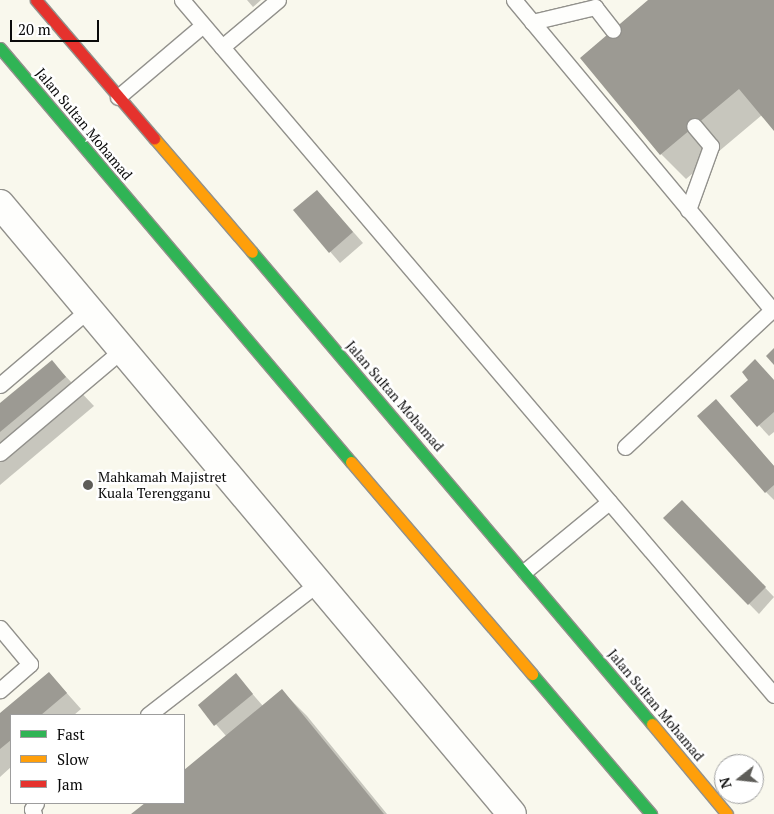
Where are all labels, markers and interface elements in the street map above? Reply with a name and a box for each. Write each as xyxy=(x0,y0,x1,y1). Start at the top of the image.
scale bar xyxy=(12,10,101,42)
text: 20 m xyxy=(18,19,51,39)
street label: Jalan Sultan Mohamad xyxy=(32,65,136,183)
street label: Jalan Sultan Mohamad xyxy=(343,337,447,455)
place label: Mahkamah Majistret Kuala Terengganu xyxy=(98,469,227,502)
marker: Mahkamah Majistret Kuala Terengganu xyxy=(82,479,94,491)
street label: Jalan Sultan Mohamad xyxy=(604,646,708,764)
legend xyxy=(10,714,185,804)
text: Fast xyxy=(57,724,85,744)
text: Slow xyxy=(57,749,89,769)
north arrow xyxy=(714,754,764,804)
text: Jam xyxy=(57,774,83,794)
text: N xyxy=(714,775,736,791)

